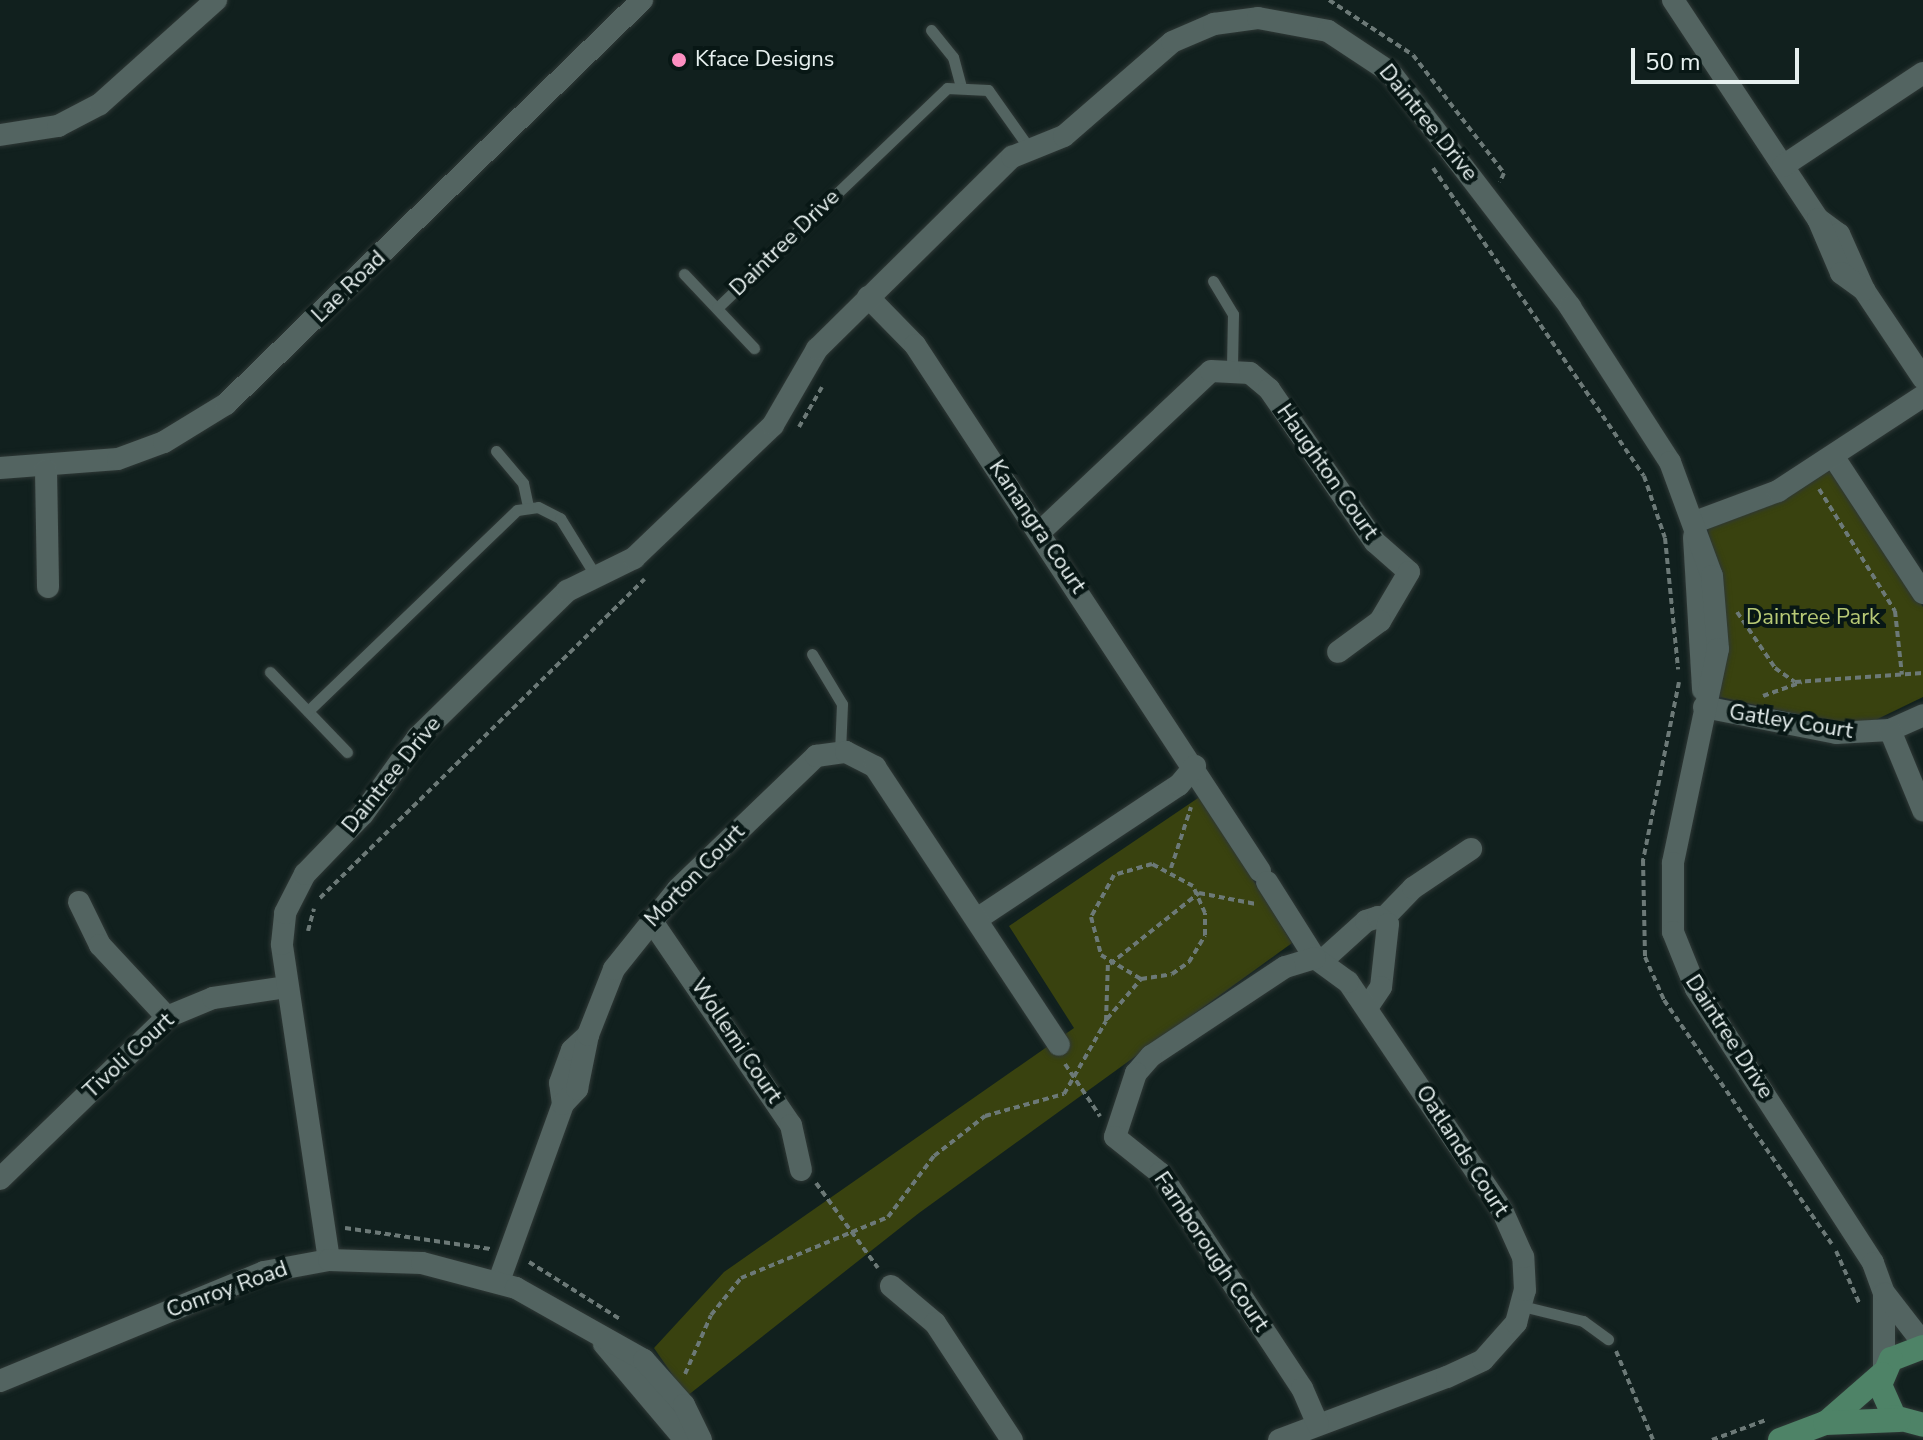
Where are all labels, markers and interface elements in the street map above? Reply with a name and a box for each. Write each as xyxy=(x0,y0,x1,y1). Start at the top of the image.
scale bar xyxy=(1635,32,1803,82)
text: 50 m xyxy=(1645,46,1701,78)
place label: Kface Designs xyxy=(695,47,834,73)
marker: Kface Designs xyxy=(670,51,688,69)
street label: Daintree Drive xyxy=(1373,59,1483,187)
street label: Daintree Drive xyxy=(725,184,845,302)
street label: Lae Road xyxy=(307,245,391,329)
street label: Haughton Court xyxy=(1271,399,1383,545)
street label: Kanangra Court xyxy=(983,455,1091,599)
park label: Daintree Park xyxy=(1746,605,1880,631)
street label: Gatley Court xyxy=(1727,699,1855,745)
street label: Daintree Drive xyxy=(337,711,447,839)
street label: Morton Court xyxy=(640,819,750,933)
street label: Daintree Drive xyxy=(1679,970,1779,1104)
street label: Wollemi Court xyxy=(685,974,787,1108)
street label: Tivoli Court xyxy=(78,1008,180,1104)
street label: Oatlands Court xyxy=(1410,1081,1514,1221)
street label: Farnborough Court xyxy=(1148,1167,1274,1337)
street label: Conroy Road xyxy=(163,1256,291,1324)

